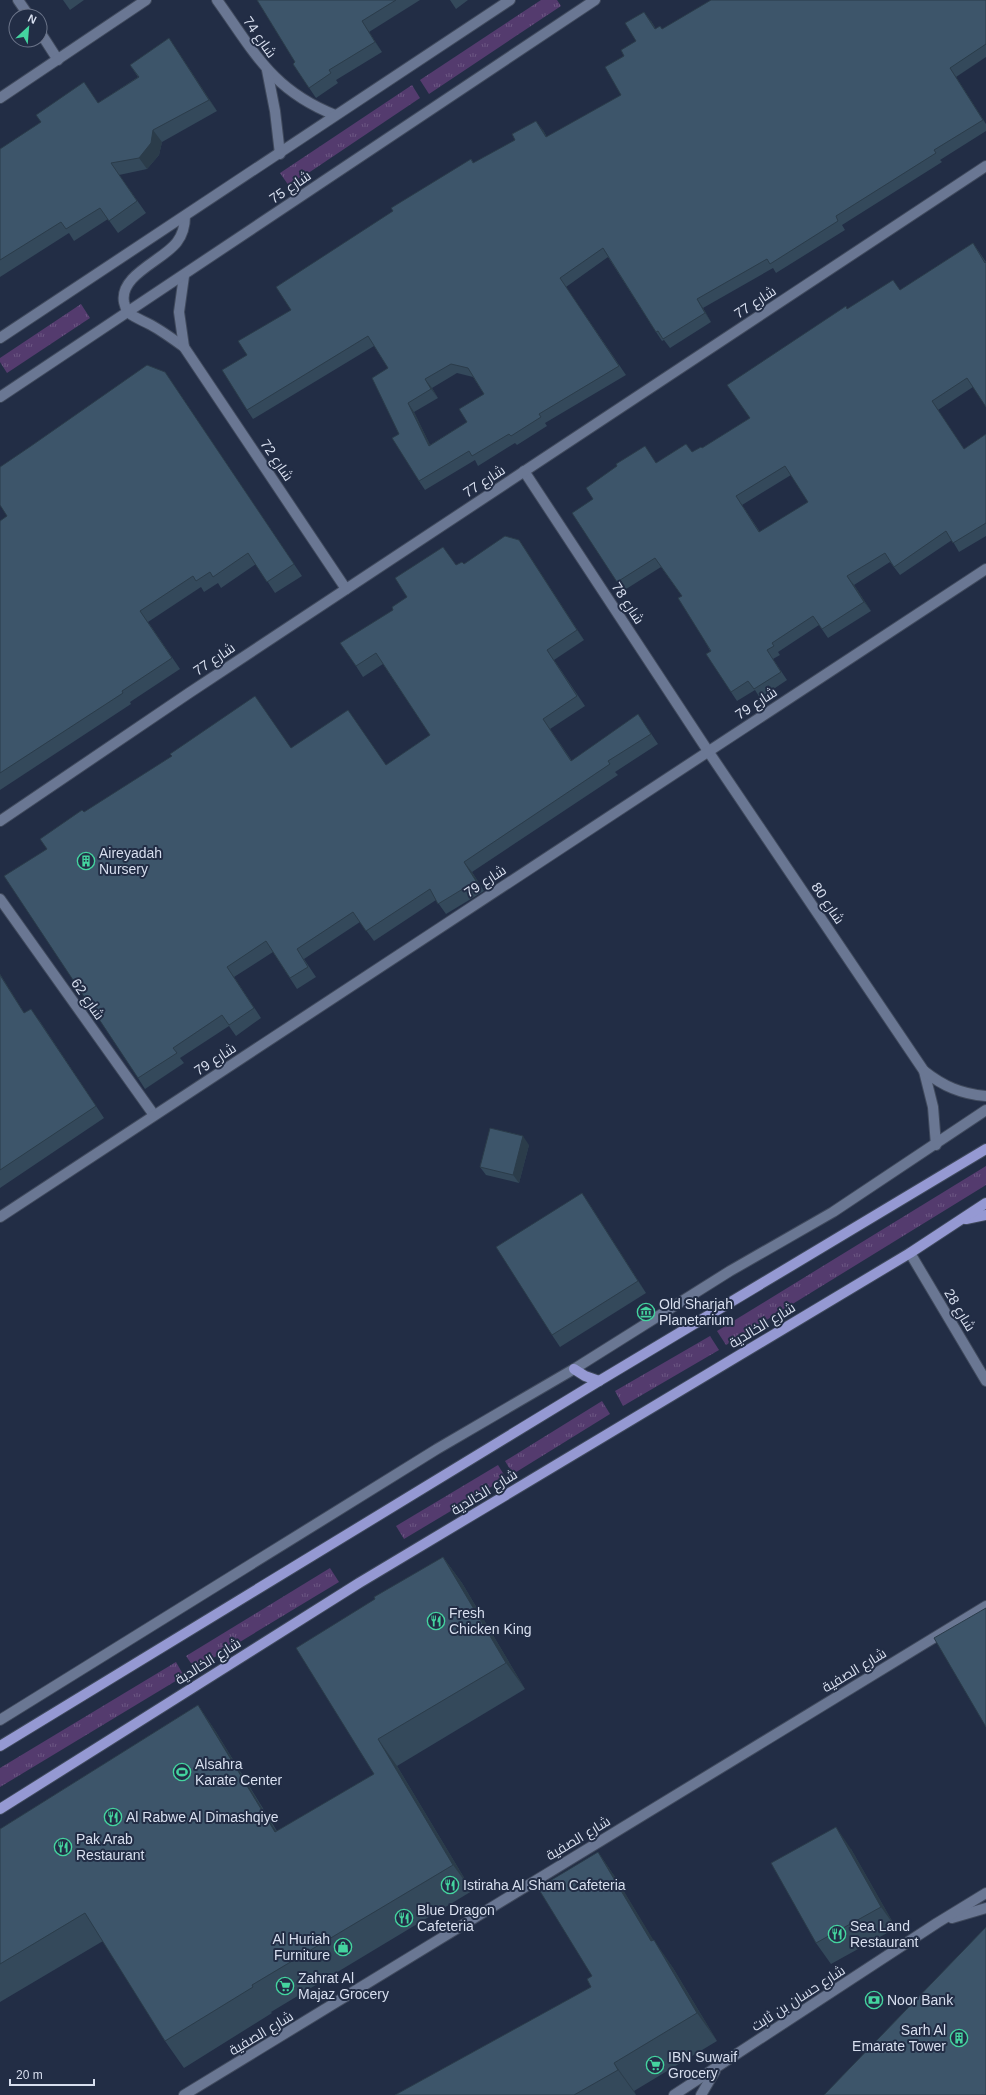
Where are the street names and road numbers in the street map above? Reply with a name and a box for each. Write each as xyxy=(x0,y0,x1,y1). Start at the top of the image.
street label: شارع 74 xyxy=(239,13,280,61)
street label: شارع 75 xyxy=(266,167,314,207)
street label: شارع 77 xyxy=(731,283,779,322)
street label: شارع 72 xyxy=(257,436,297,484)
street label: شارع 77 xyxy=(460,462,508,501)
street label: شارع 78 xyxy=(608,579,647,627)
street label: شارع 77 xyxy=(190,639,238,679)
street label: شارع 79 xyxy=(732,684,780,723)
street label: شارع 79 xyxy=(461,862,509,901)
street label: شارع 80 xyxy=(808,879,848,927)
street label: شارع 62 xyxy=(67,975,108,1023)
street label: شارع 79 xyxy=(191,1040,239,1079)
street label: شارع 28 xyxy=(940,1286,979,1335)
street label: شارع الخالدية xyxy=(726,1299,799,1352)
street label: شارع الخالدية xyxy=(448,1466,521,1519)
street label: شارع الخالدية xyxy=(172,1635,244,1688)
street label: شارع الصفية xyxy=(819,1645,889,1696)
street label: شارع الصفية xyxy=(543,1813,613,1864)
street label: شارع حسان بن ثابت xyxy=(748,1962,848,2035)
street label: شارع الصفية xyxy=(226,2008,296,2059)

